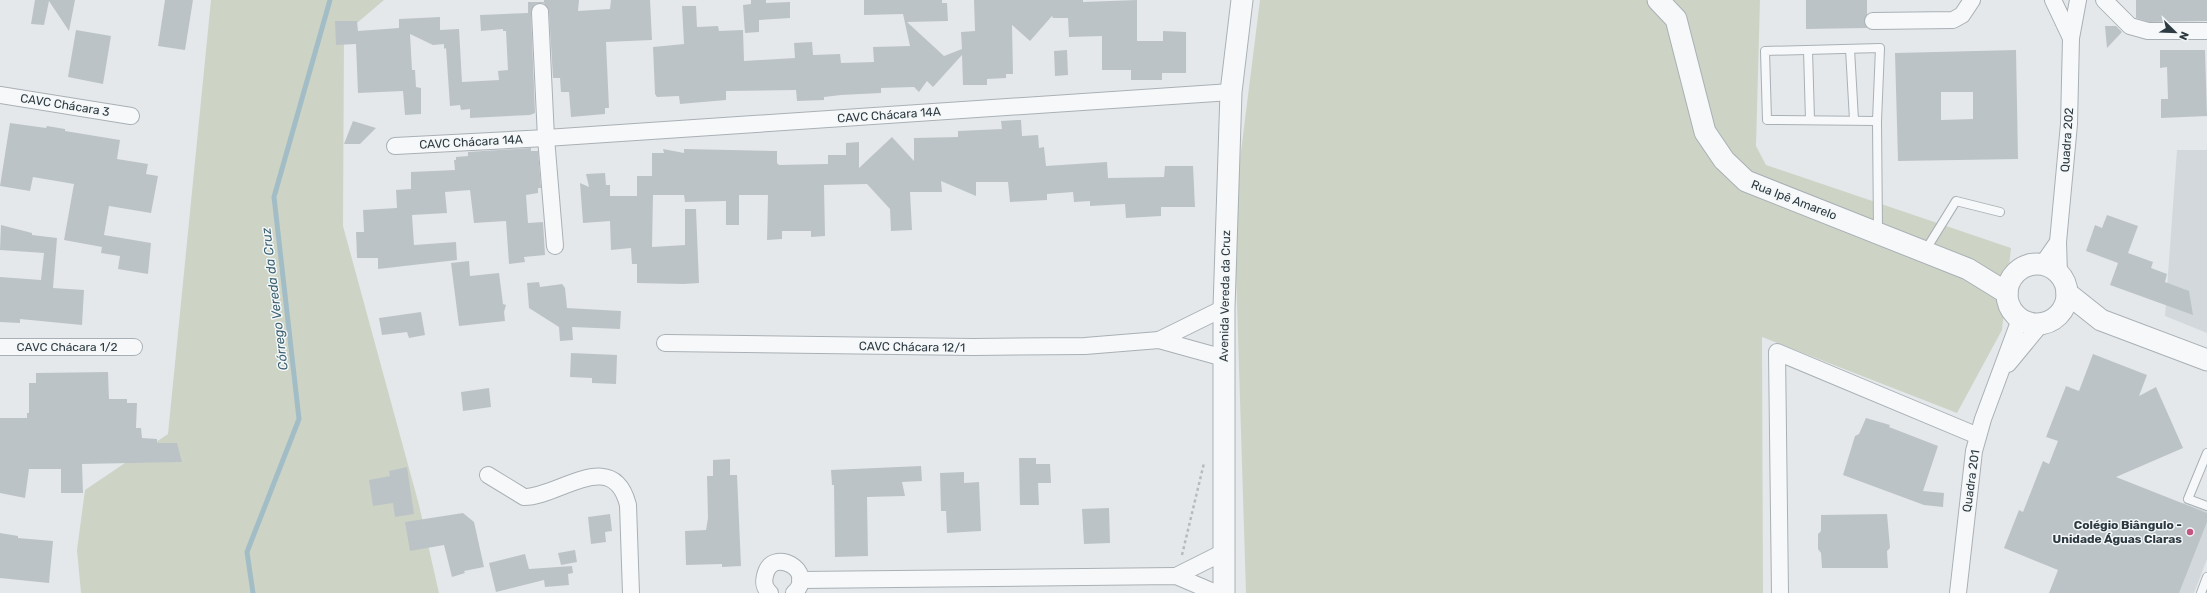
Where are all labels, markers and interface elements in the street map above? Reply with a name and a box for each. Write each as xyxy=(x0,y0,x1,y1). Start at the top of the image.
north arrow xyxy=(2155,12,2195,52)
text: N xyxy=(2176,30,2191,42)
street label: CAVC Chácara 3 xyxy=(19,91,111,119)
street label: CAVC Chácara 14A xyxy=(837,104,941,126)
street label: Quadra 202 xyxy=(2058,107,2076,173)
street label: CAVC Chácara 14A xyxy=(419,132,523,152)
street label: Rua Ipê Amarelo xyxy=(1749,177,1839,223)
water label: Córrego Vereda da Cruz xyxy=(258,226,292,371)
street label: Avenida Vereda da Cruz xyxy=(1217,230,1233,362)
street label: CAVC Chácara 12/1 xyxy=(859,339,965,355)
street label: CAVC Chácara 1/2 xyxy=(17,340,117,354)
street label: Quadra 201 xyxy=(1960,449,1982,513)
place label: Colégio Biângulo - Unidade Águas Claras xyxy=(2052,518,2182,546)
marker: Colégio Biângulo - Unidade Águas Claras xyxy=(2185,527,2195,537)

